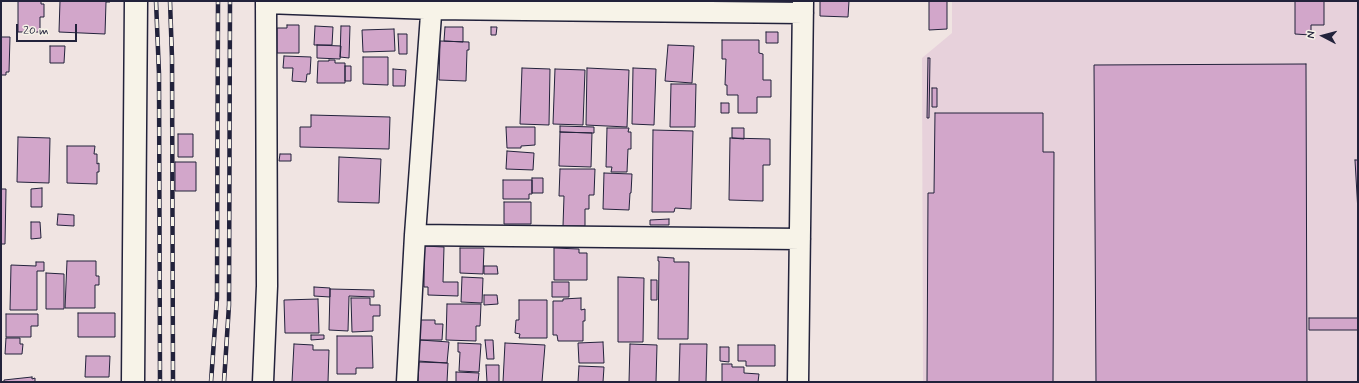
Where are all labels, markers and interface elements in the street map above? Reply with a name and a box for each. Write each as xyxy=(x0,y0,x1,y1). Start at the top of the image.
scale bar xyxy=(18,16,79,42)
north arrow xyxy=(1303,16,1343,56)
text: 20 m xyxy=(23,23,49,39)
text: N xyxy=(1304,30,1318,39)

